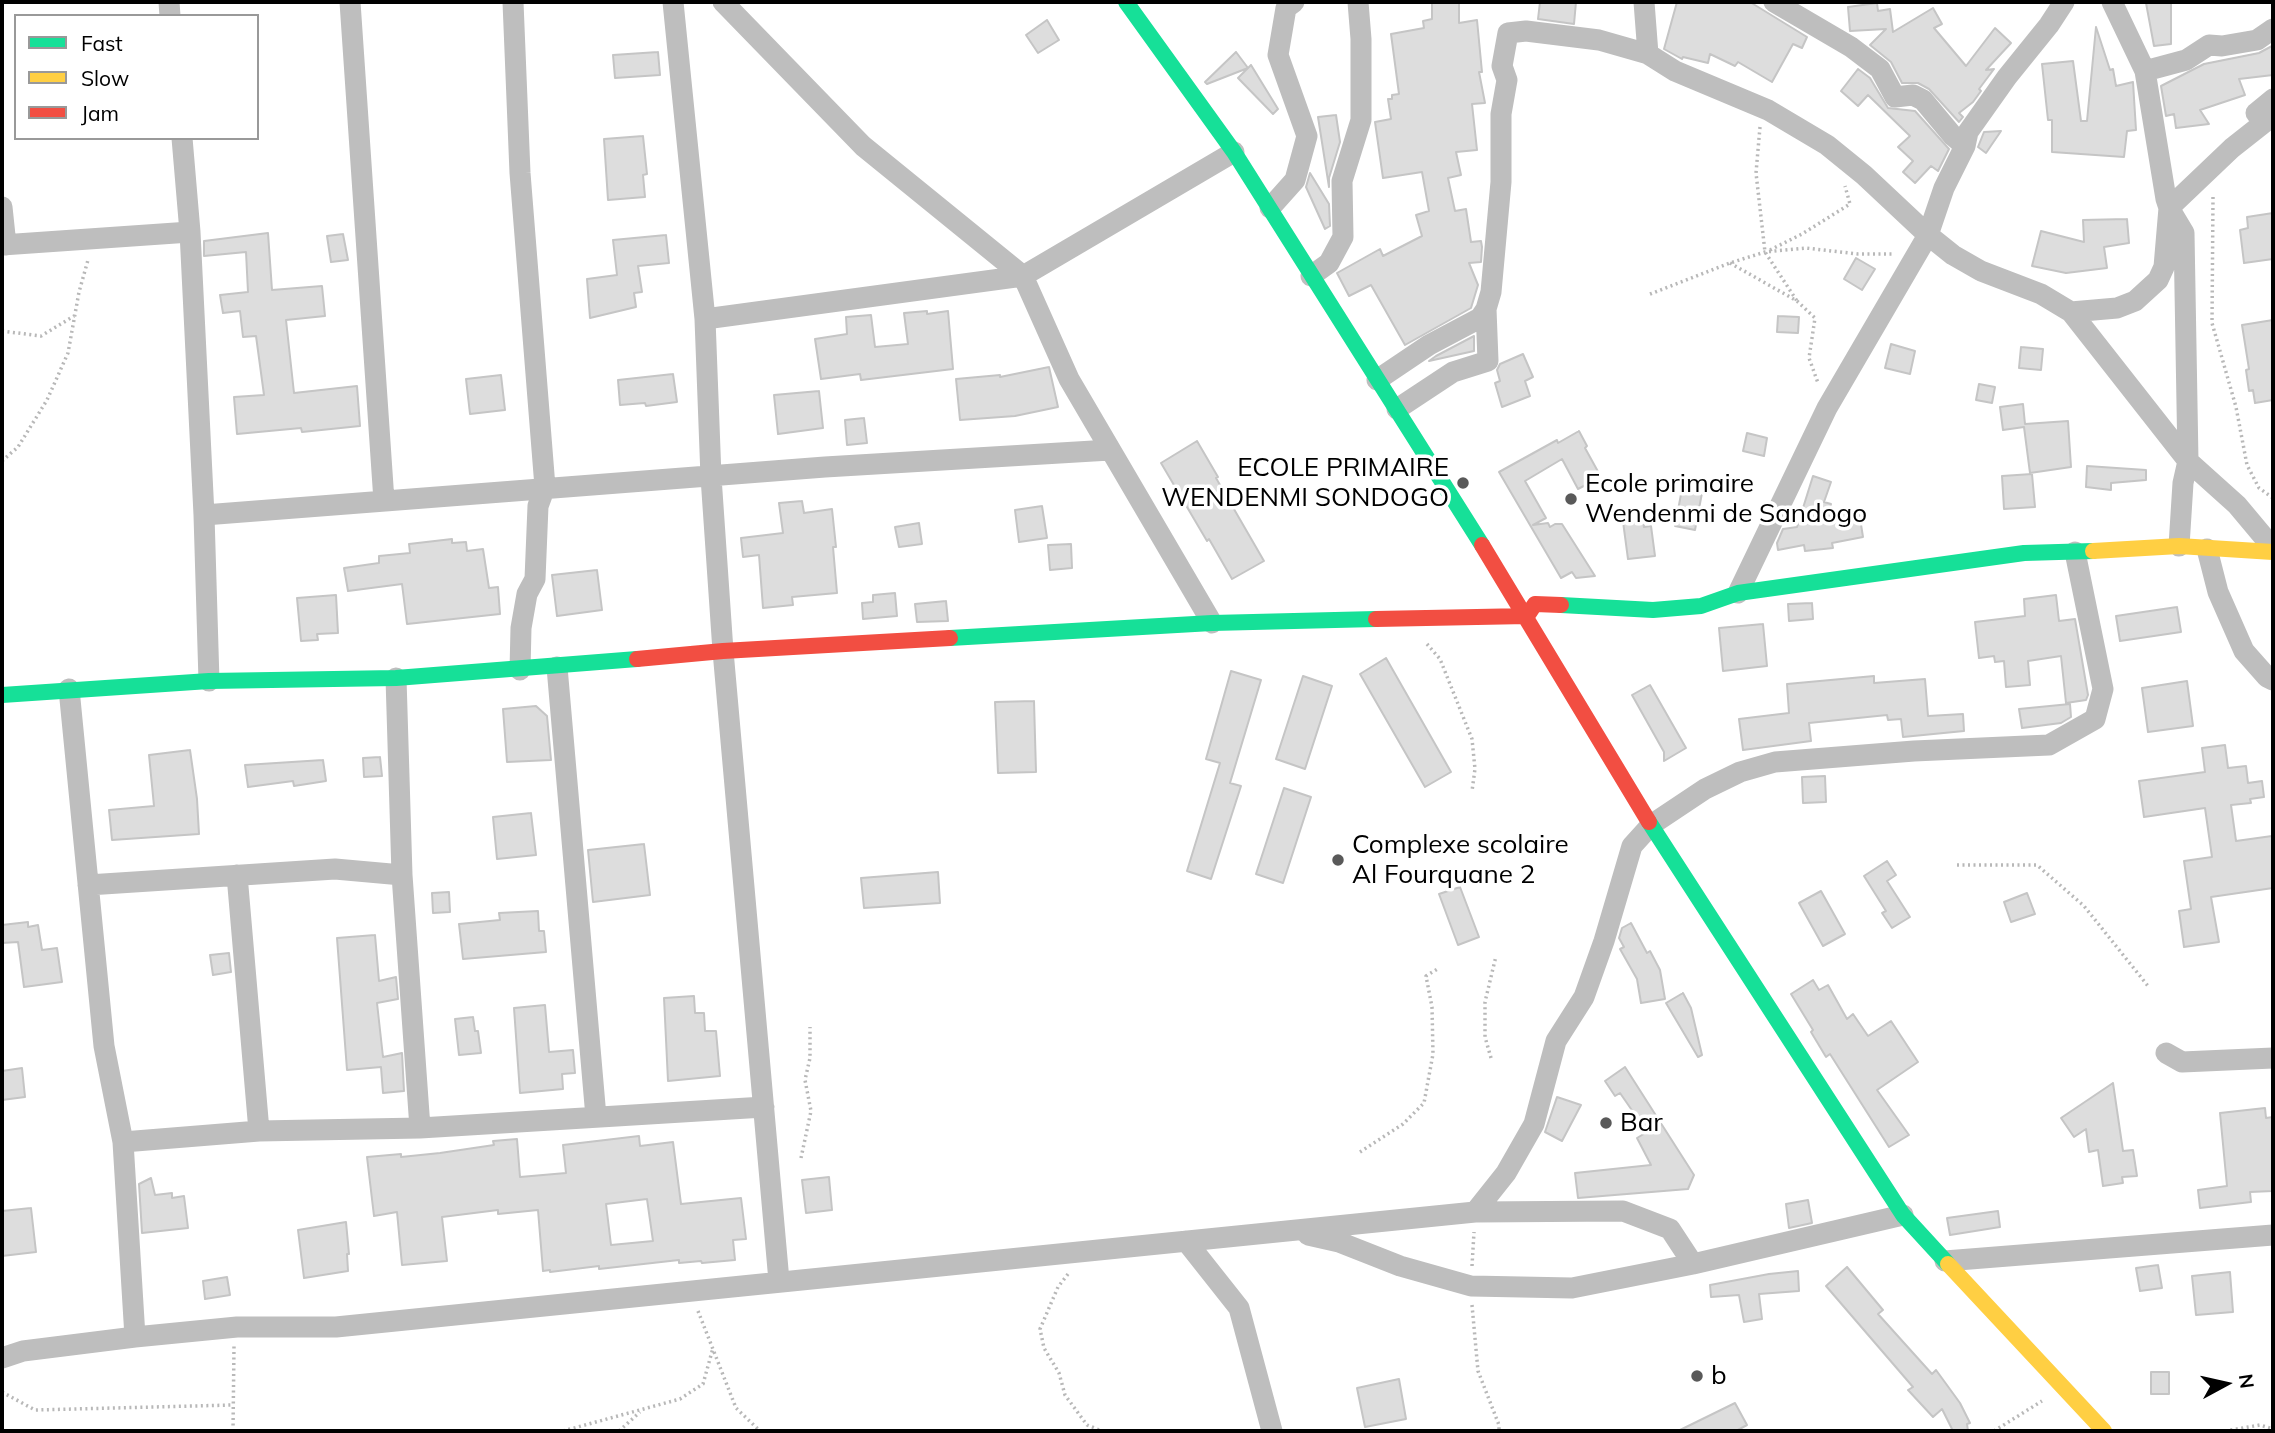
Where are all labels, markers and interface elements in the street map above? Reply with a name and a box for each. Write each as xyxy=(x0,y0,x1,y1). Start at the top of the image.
legend xyxy=(14,14,259,140)
text: Fast xyxy=(81,30,123,56)
text: Slow xyxy=(81,65,129,91)
text: Jam xyxy=(81,100,119,126)
place label: ECOLE PRIMAIRE WENDENMI SONDOGO xyxy=(1161,452,1449,514)
place label: Ecole primaire Wendenmi de Sandogo xyxy=(1585,468,1867,530)
marker: ECOLE PRIMAIRE WENDENMI SONDOGO xyxy=(1455,475,1471,491)
marker: Ecole primaire Wendenmi de Sandogo xyxy=(1563,491,1579,507)
place label: Complexe scolaire Al Fourquane 2 xyxy=(1352,829,1569,890)
marker: Complexe scolaire Al Fourquane 2 xyxy=(1330,852,1346,868)
place label: Bar xyxy=(1620,1107,1663,1139)
marker: Bar xyxy=(1598,1115,1614,1131)
north arrow xyxy=(2191,1349,2261,1419)
place label: b xyxy=(1711,1360,1727,1392)
marker: b xyxy=(1689,1368,1705,1384)
text: N xyxy=(2234,1372,2260,1390)

